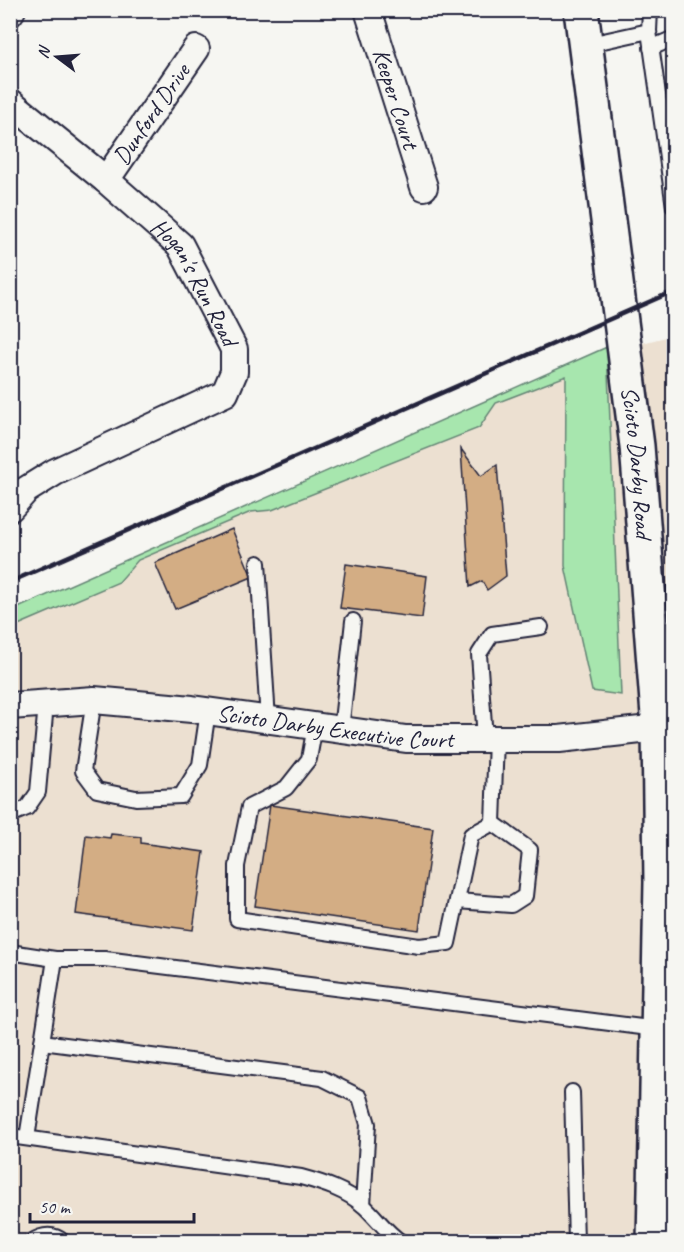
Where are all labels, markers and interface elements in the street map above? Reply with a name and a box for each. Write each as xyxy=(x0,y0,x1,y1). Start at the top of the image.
north arrow xyxy=(27,27,87,87)
text: N xyxy=(33,43,55,61)
street label: Keeper Court xyxy=(366,45,427,154)
street label: Dunford Drive xyxy=(106,56,198,170)
street label: Hogan's Run Road xyxy=(145,211,246,354)
street label: Scioto Darby Road xyxy=(615,385,659,543)
street label: Scioto Darby Executive Court xyxy=(215,698,455,754)
scale bar xyxy=(30,1186,194,1224)
text: 50 m xyxy=(39,1196,72,1218)

